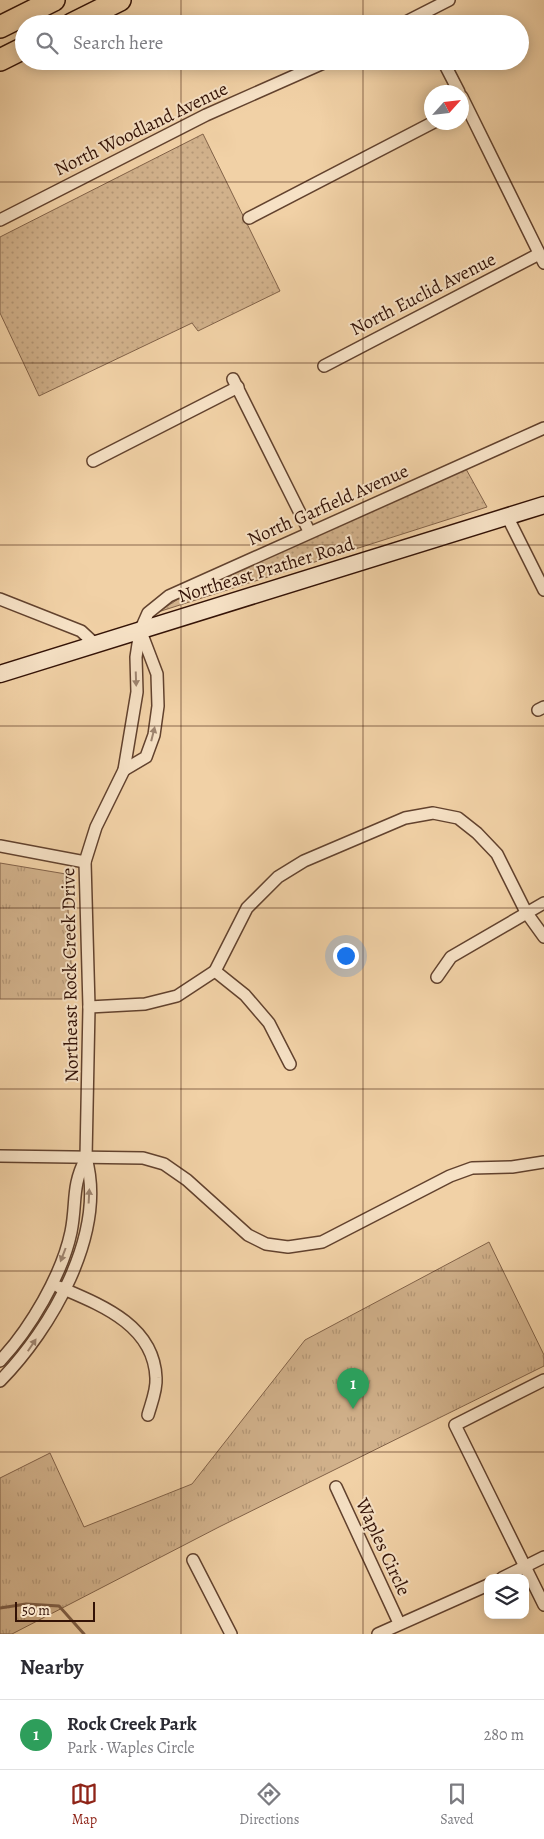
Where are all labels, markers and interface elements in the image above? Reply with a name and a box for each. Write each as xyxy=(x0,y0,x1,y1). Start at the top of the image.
search box xyxy=(15,15,529,70)
icon: search xyxy=(33,29,61,57)
text: Search here xyxy=(73,30,163,56)
street label: North Woodland Avenue xyxy=(50,76,232,182)
north arrow xyxy=(424,85,469,130)
street label: North Euclid Avenue xyxy=(346,246,500,342)
street label: North Garfield Avenue xyxy=(243,458,413,552)
street label: Northeast Prather Road xyxy=(175,531,358,609)
one-way arrow xyxy=(133,671,141,687)
one-way arrow xyxy=(149,727,157,742)
street label: Northeast Rock Creek Drive xyxy=(55,867,85,1083)
your location xyxy=(333,943,359,969)
one-way arrow xyxy=(86,1187,94,1203)
one-way arrow xyxy=(59,1248,67,1263)
one-way arrow xyxy=(27,1338,37,1352)
pin: 1 xyxy=(337,1368,369,1409)
street label: Waples Circle xyxy=(349,1493,417,1600)
map controls xyxy=(484,1574,529,1619)
button: layers xyxy=(484,1574,529,1619)
scale bar xyxy=(15,1599,95,1622)
text: 50 m xyxy=(22,1601,50,1620)
text: Nearby xyxy=(20,1653,83,1681)
text: Rock Creek Park xyxy=(67,1711,196,1737)
text: 1 xyxy=(33,1724,39,1746)
text: 280 m xyxy=(484,1724,524,1746)
text: Park · Waples Circle xyxy=(67,1737,195,1759)
tab: Map xyxy=(70,1780,98,1829)
tab: Directions xyxy=(239,1780,299,1829)
tab: Saved xyxy=(440,1780,474,1829)

